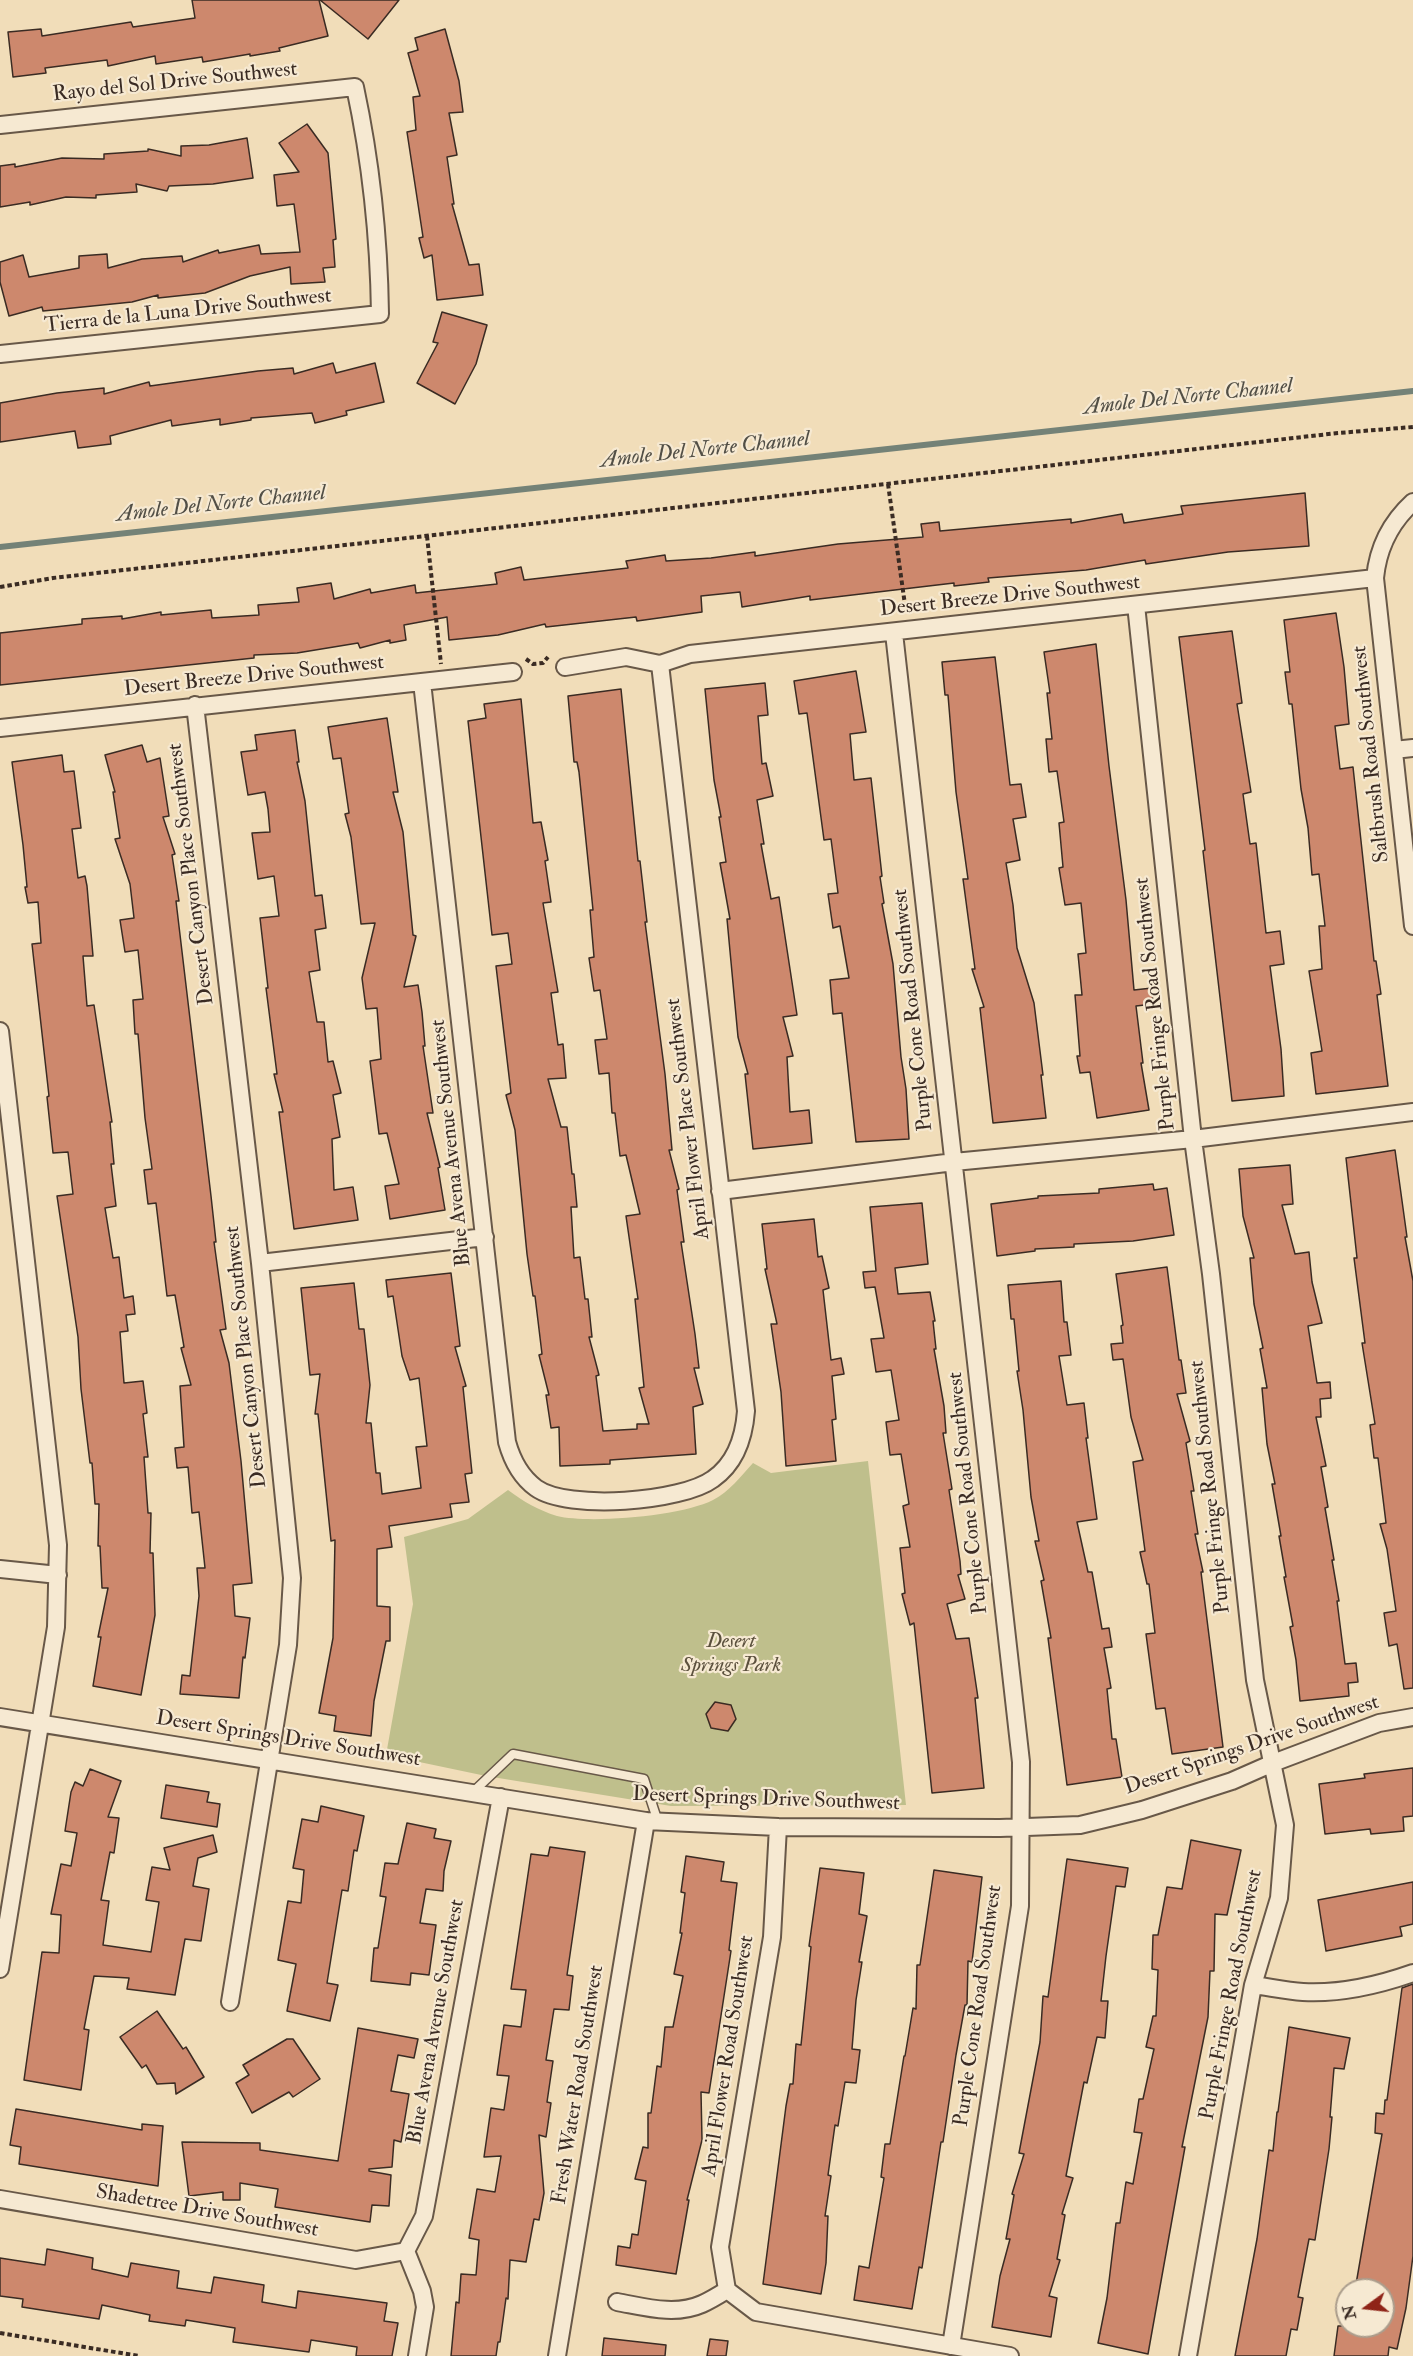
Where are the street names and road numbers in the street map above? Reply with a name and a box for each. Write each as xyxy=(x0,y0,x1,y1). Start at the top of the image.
street label: Rayo del Sol Drive Southwest xyxy=(51,58,299,108)
street label: Tierra de la Luna Drive Southwest xyxy=(43,284,333,340)
street label: Desert Breeze Drive Southwest xyxy=(879,571,1141,623)
street label: Saltbrush Road Southwest xyxy=(1348,644,1396,864)
street label: Desert Breeze Drive Southwest xyxy=(123,651,385,703)
street label: Desert Canyon Place Southwest xyxy=(163,742,221,1006)
street label: Purple Fringe Road Southwest xyxy=(1130,876,1182,1132)
street label: Purple Cone Road Southwest xyxy=(889,888,939,1132)
street label: April Flower Place Southwest xyxy=(662,997,716,1241)
street label: Blue Avena Avenue Southwest xyxy=(426,1018,478,1268)
street label: Desert Canyon Place Southwest xyxy=(221,1225,273,1489)
street label: Purple Fringe Road Southwest xyxy=(1185,1359,1237,1615)
street label: Purple Cone Road Southwest xyxy=(944,1371,994,1615)
street label: Desert Springs Drive Southwest xyxy=(1121,1691,1383,1801)
street label: Desert Springs Drive Southwest xyxy=(154,1707,422,1773)
street label: Desert Springs Drive Southwest xyxy=(632,1783,900,1817)
street label: Purple Fringe Road Southwest xyxy=(1195,1868,1269,2122)
street label: Purple Cone Road Southwest xyxy=(950,1884,1008,2128)
street label: Blue Avena Avenue Southwest xyxy=(403,1898,471,2146)
street label: April Flower Road Southwest xyxy=(698,1934,760,2178)
street label: Fresh Water Road Southwest xyxy=(548,1964,610,2206)
street label: Shadetree Drive Southwest xyxy=(94,2180,320,2244)

